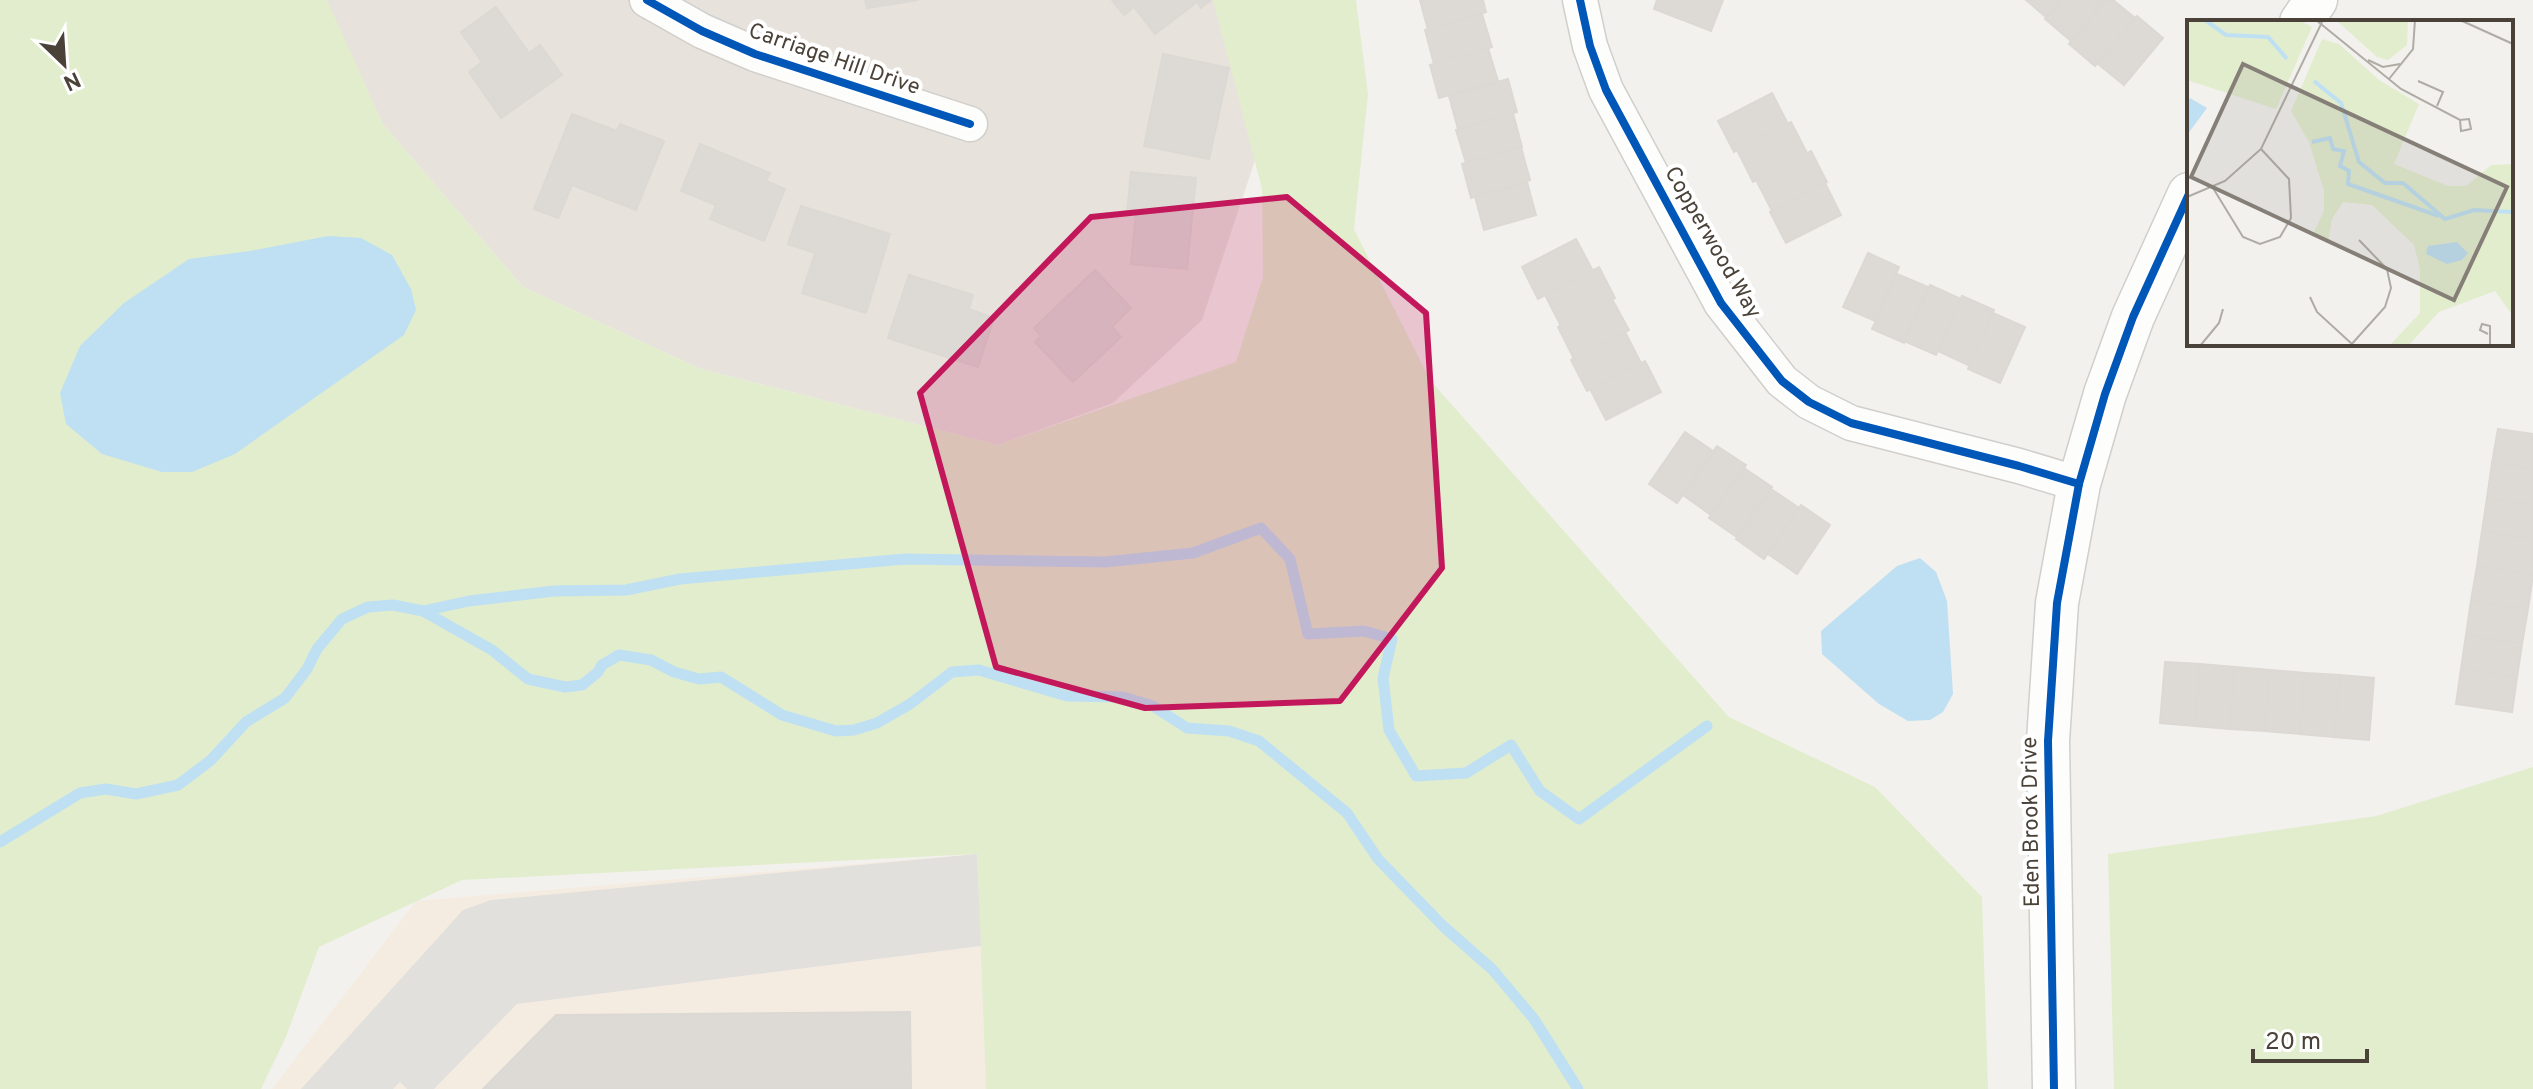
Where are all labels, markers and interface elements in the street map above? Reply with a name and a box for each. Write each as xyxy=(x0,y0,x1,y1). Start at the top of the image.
street label: Carriage Hill Drive xyxy=(745,18,923,102)
inset map xyxy=(2187,20,2513,346)
north arrow xyxy=(24,24,104,104)
text: N xyxy=(59,64,84,95)
street label: Copperwood Way xyxy=(1658,162,1766,324)
street label: Eden Brook Drive xyxy=(2017,736,2047,908)
scale bar xyxy=(2253,1013,2367,1063)
text: 20 m xyxy=(2265,1028,2321,1058)

